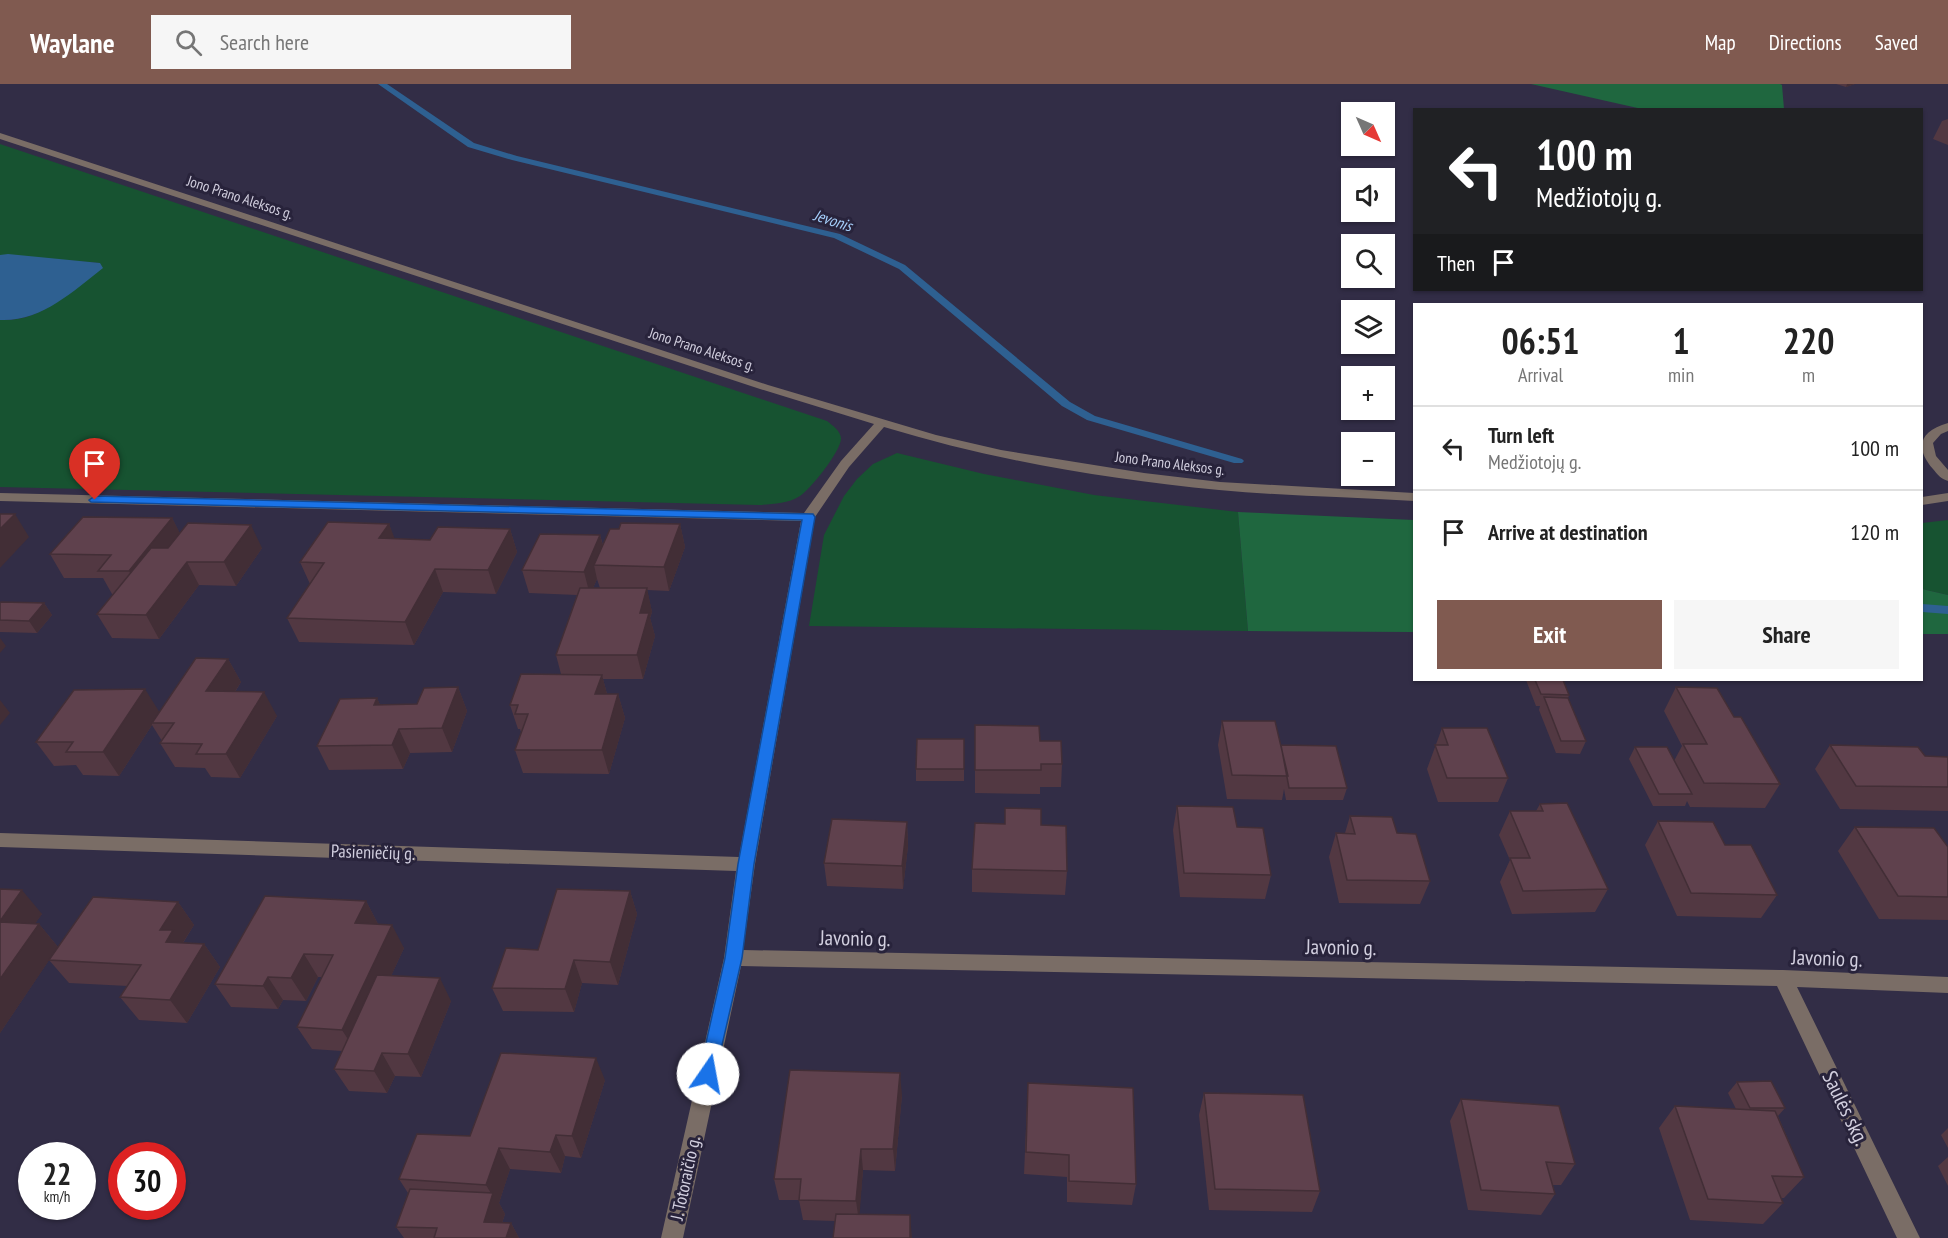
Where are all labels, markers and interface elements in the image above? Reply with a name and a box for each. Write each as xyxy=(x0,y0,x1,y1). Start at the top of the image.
search box xyxy=(151,15,571,69)
text: Waylane xyxy=(30,24,115,61)
icon: search xyxy=(172,26,205,59)
text: Search here xyxy=(220,28,309,56)
text: Map xyxy=(1705,29,1736,56)
text: Directions xyxy=(1769,29,1842,56)
text: Saved xyxy=(1875,29,1918,56)
north arrow xyxy=(1341,102,1395,156)
map controls xyxy=(1341,102,1395,486)
text: 100 m xyxy=(1536,127,1633,182)
icon: left xyxy=(1437,132,1515,210)
button: sound xyxy=(1341,168,1395,222)
street label: Jono Prano Aleksos g. xyxy=(184,171,296,223)
text: Medžiotojų g. xyxy=(1536,180,1662,214)
water label: Jevonis xyxy=(810,204,856,236)
button: search xyxy=(1341,234,1395,288)
icon: arrive xyxy=(1487,246,1520,279)
text: Then xyxy=(1437,249,1475,277)
button: layers xyxy=(1341,300,1395,354)
text: 06:51 xyxy=(1502,317,1579,364)
text: 1 xyxy=(1672,317,1690,364)
text: 220 xyxy=(1783,317,1834,364)
street label: Jono Prano Aleksos g. xyxy=(646,323,758,375)
text: Arrival xyxy=(1518,362,1563,388)
text: min xyxy=(1668,362,1694,388)
text: m xyxy=(1802,362,1815,388)
button: + xyxy=(1341,366,1395,420)
text: Turn left xyxy=(1488,421,1554,449)
button: − xyxy=(1341,432,1395,486)
icon: left xyxy=(1437,432,1470,465)
text: 100 m xyxy=(1850,434,1899,462)
pin xyxy=(69,438,120,500)
icon: arrive xyxy=(78,447,111,480)
street label: Jono Prano Aleksos g. xyxy=(1113,447,1226,479)
text: Medžiotojų g. xyxy=(1488,449,1581,475)
icon: arrive xyxy=(1437,516,1470,549)
text: Arrive at destination xyxy=(1488,518,1648,546)
text: 120 m xyxy=(1850,518,1899,546)
button: Exit xyxy=(1437,600,1662,669)
button: Share xyxy=(1674,600,1899,669)
street label: Pasieniečių g. xyxy=(330,839,416,865)
street label: Javonio g. xyxy=(818,924,891,952)
street label: Javonio g. xyxy=(1304,933,1377,961)
street label: Javonio g. xyxy=(1790,943,1863,973)
position arrow xyxy=(676,1042,740,1106)
street label: Saulės skg. xyxy=(1816,1066,1876,1150)
street label: J. Totoraičio g. xyxy=(665,1134,705,1223)
speed limit sign: 30 xyxy=(108,1142,186,1220)
text: 22 xyxy=(43,1154,71,1193)
text: km/h xyxy=(44,1187,70,1206)

